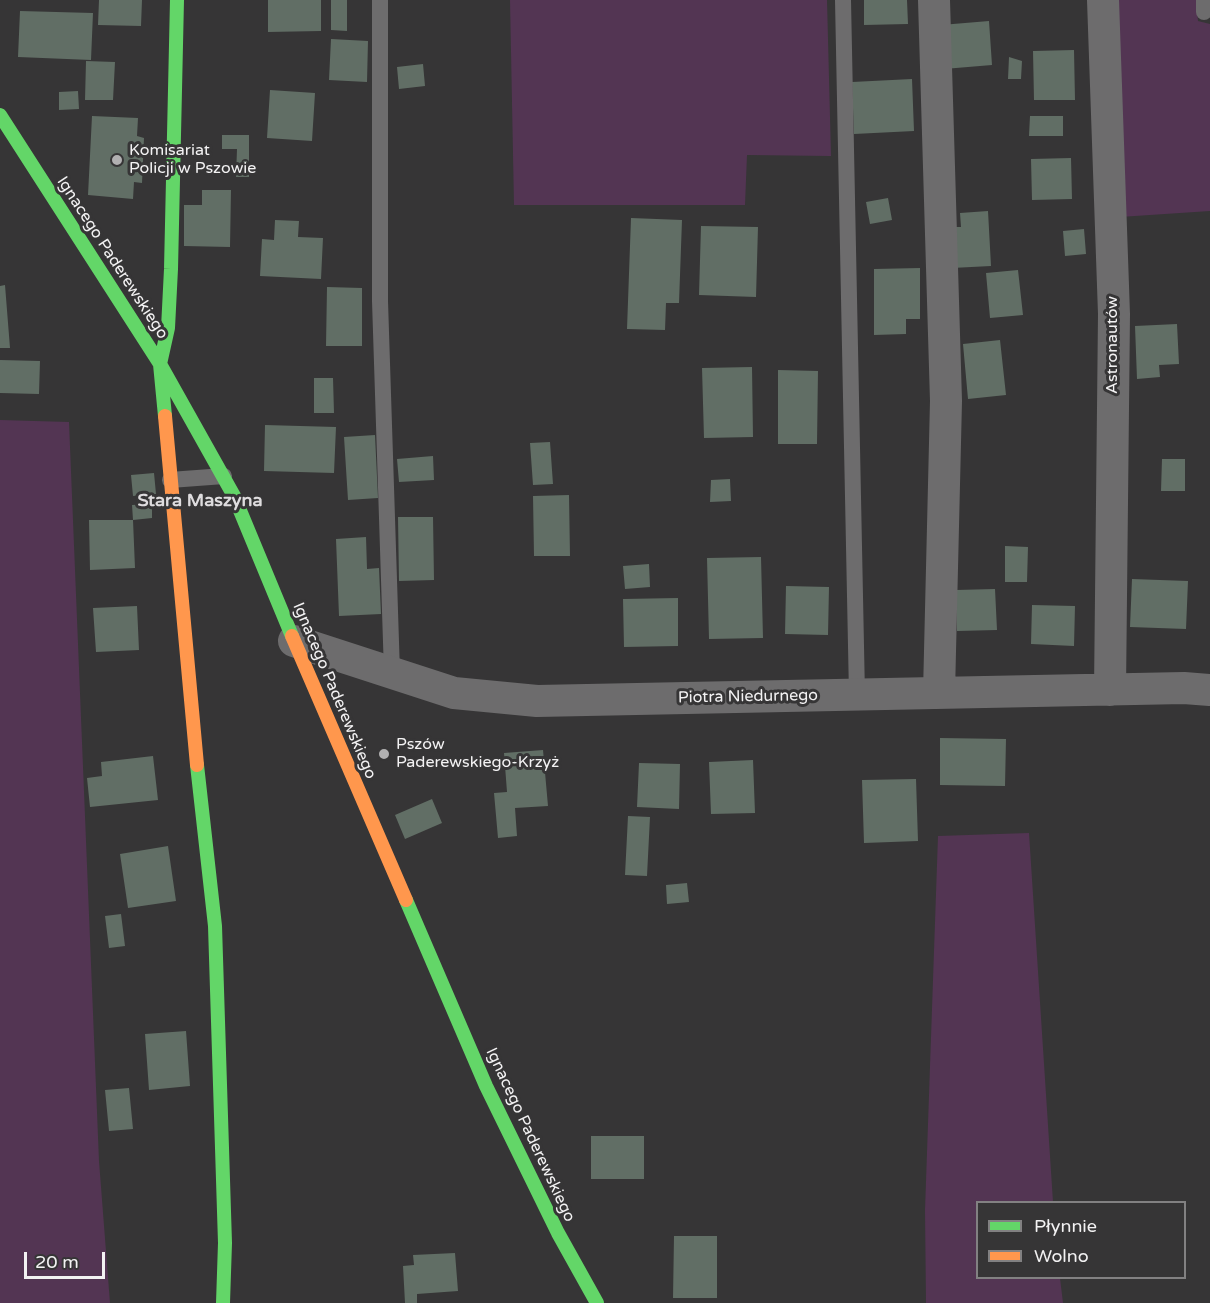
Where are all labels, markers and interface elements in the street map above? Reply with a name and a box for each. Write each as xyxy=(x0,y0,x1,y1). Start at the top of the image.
place label: Komisariat Policji w Pszowie xyxy=(129,141,256,179)
marker: Komisariat Policji w Pszowie xyxy=(110,153,124,167)
street label: Ignacego Paderewskiego xyxy=(52,173,172,343)
street label: Astronautów xyxy=(1103,296,1123,394)
district label: Stara Maszyna xyxy=(137,490,263,512)
street label: Ignacego Paderewskiego xyxy=(288,600,380,782)
street label: Piotra Niedurnego xyxy=(678,686,818,708)
place label: Pszów Paderewskiego-Krzyż xyxy=(396,735,559,773)
marker: Pszów Paderewskiego-Krzyż xyxy=(377,747,391,761)
street label: Ignacego Paderewskiego xyxy=(481,1045,579,1225)
legend xyxy=(976,1201,1186,1279)
text: Płynnie xyxy=(1034,1215,1097,1237)
scale bar xyxy=(27,1240,108,1278)
text: Wolno xyxy=(1034,1245,1089,1267)
text: 20 m xyxy=(35,1251,79,1273)

